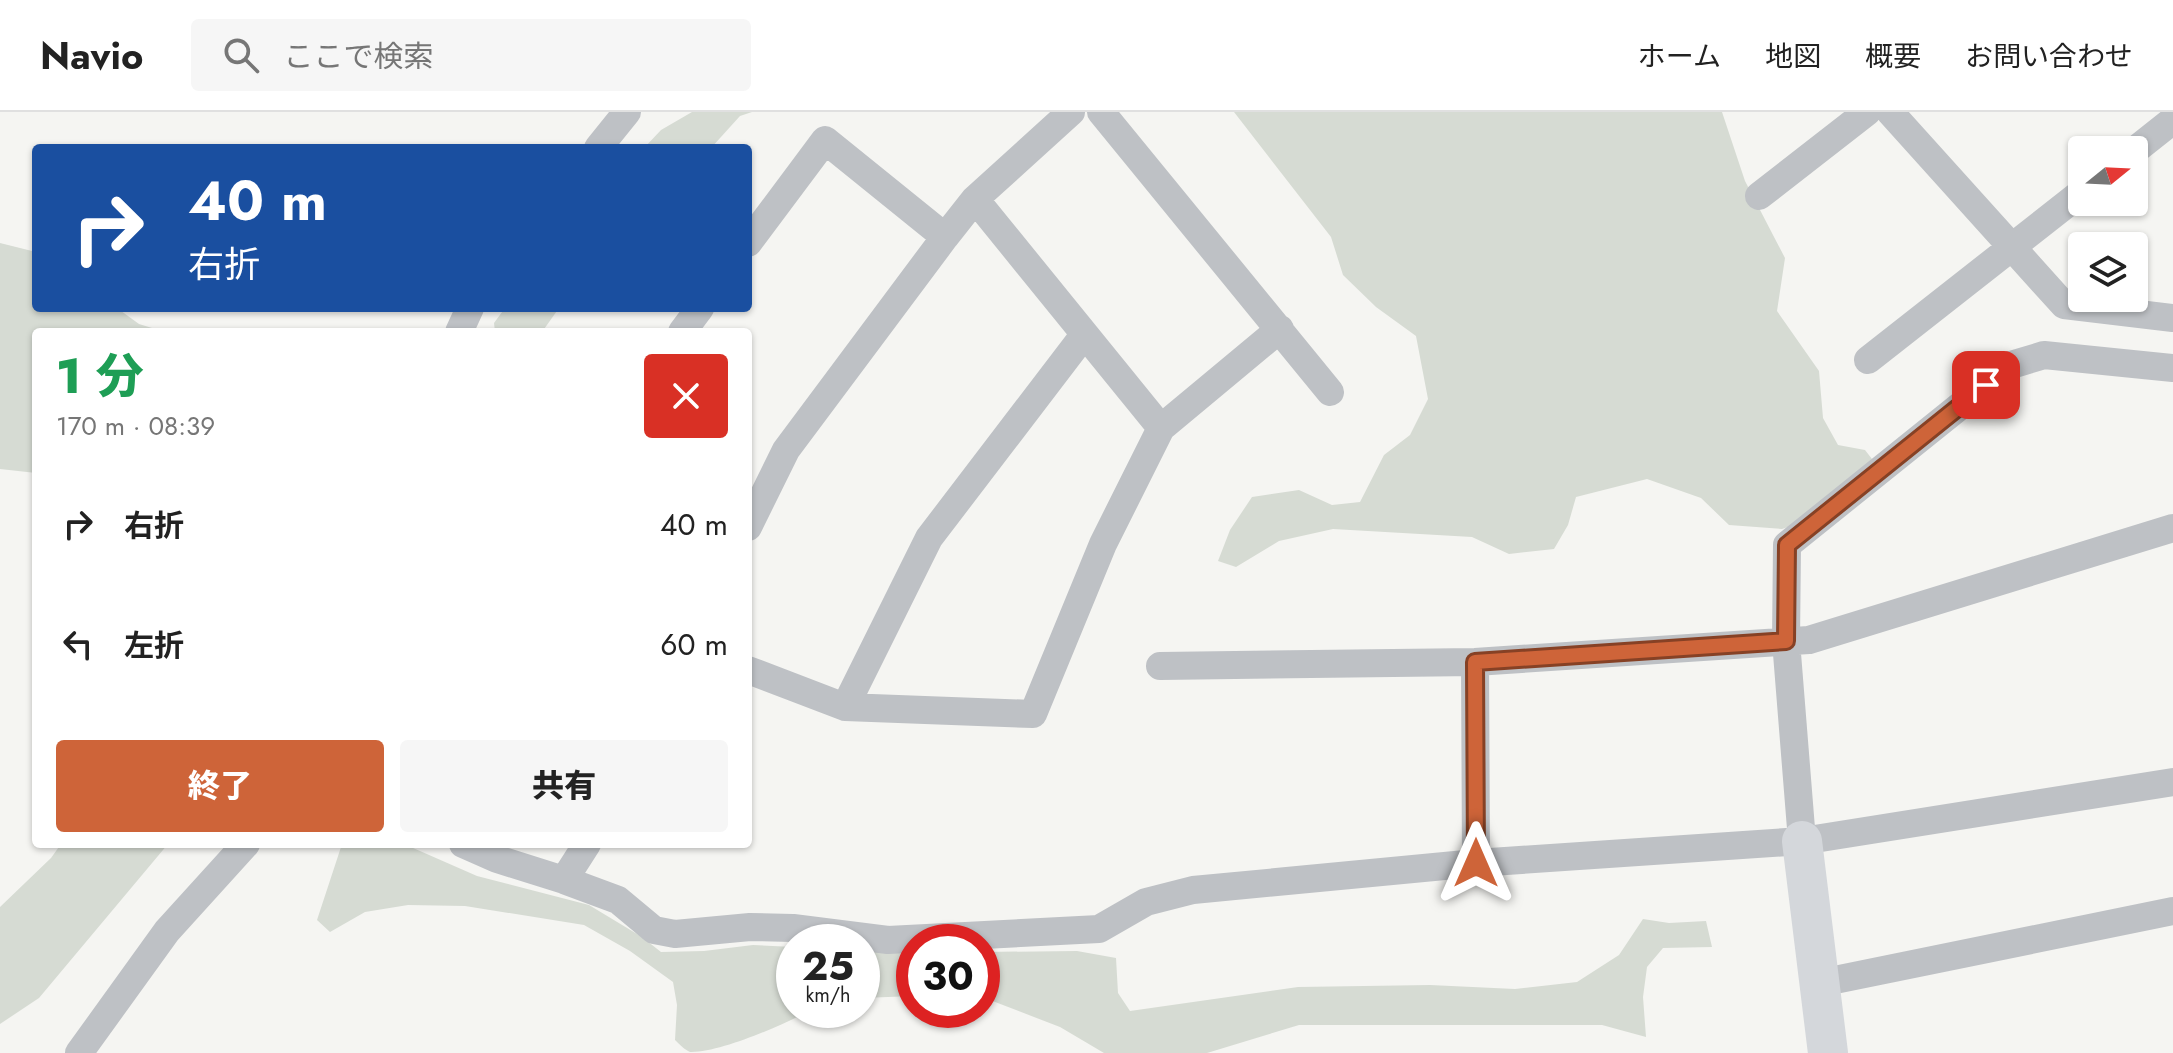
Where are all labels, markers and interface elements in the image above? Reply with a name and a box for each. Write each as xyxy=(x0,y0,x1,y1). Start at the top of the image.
search box xyxy=(191,19,751,91)
text: Navio xyxy=(40,28,143,83)
icon: search xyxy=(219,33,263,77)
text: ここで検索 xyxy=(283,35,433,78)
text: ホーム xyxy=(1638,36,1721,77)
text: 地図 xyxy=(1765,36,1821,77)
text: 概要 xyxy=(1865,36,1921,77)
text: お問い合わせ xyxy=(1965,36,2133,77)
north arrow xyxy=(2068,136,2148,216)
map controls xyxy=(2068,136,2148,312)
text: 40 m xyxy=(188,160,327,241)
icon: right xyxy=(56,176,160,280)
button: layers xyxy=(2068,232,2148,312)
text: 右折 xyxy=(188,238,260,290)
text: 1 分 xyxy=(56,342,144,411)
pin xyxy=(1952,351,2020,419)
button: close xyxy=(644,354,728,438)
icon: arrive xyxy=(1964,363,2008,407)
text: 170 m · 08:39 xyxy=(56,407,215,445)
icon: right xyxy=(56,502,100,546)
text: 40 m xyxy=(660,503,728,546)
text: 右折 xyxy=(124,504,184,547)
icon: left xyxy=(56,622,100,666)
text: 60 m xyxy=(660,623,728,666)
text: 左折 xyxy=(124,624,184,667)
button: 終了 xyxy=(56,740,384,832)
button: 共有 xyxy=(400,740,728,832)
position arrow xyxy=(1434,821,1518,905)
speed limit sign: 30 xyxy=(896,924,1000,1028)
text: 25 xyxy=(802,937,854,995)
text: km/h xyxy=(805,981,851,1010)

